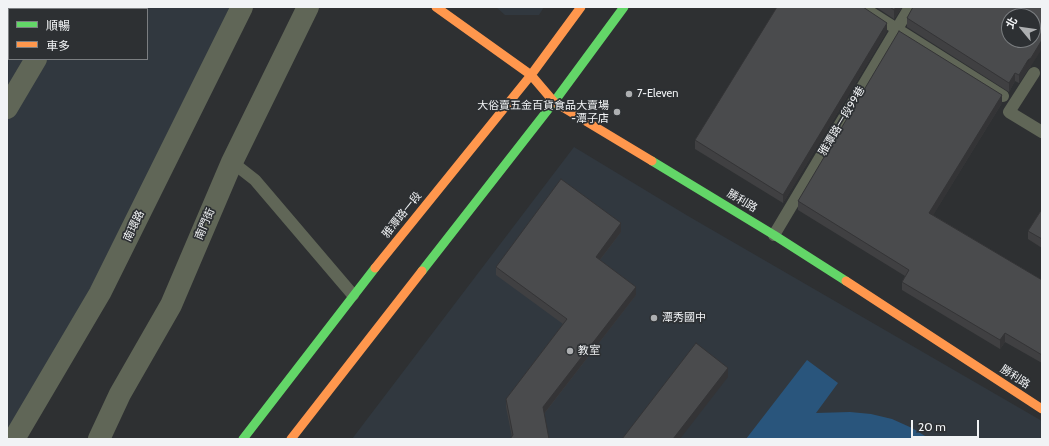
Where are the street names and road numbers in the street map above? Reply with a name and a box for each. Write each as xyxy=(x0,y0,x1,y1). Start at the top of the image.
street label: 雅潭路一段99巷 xyxy=(816,84,868,158)
street label: 勝利路 xyxy=(724,187,760,215)
street label: 雅潭路一段 xyxy=(380,189,424,241)
street label: 南門街 xyxy=(192,206,218,242)
street label: 南環路 xyxy=(121,208,147,244)
street label: 勝利路 xyxy=(998,362,1032,392)

